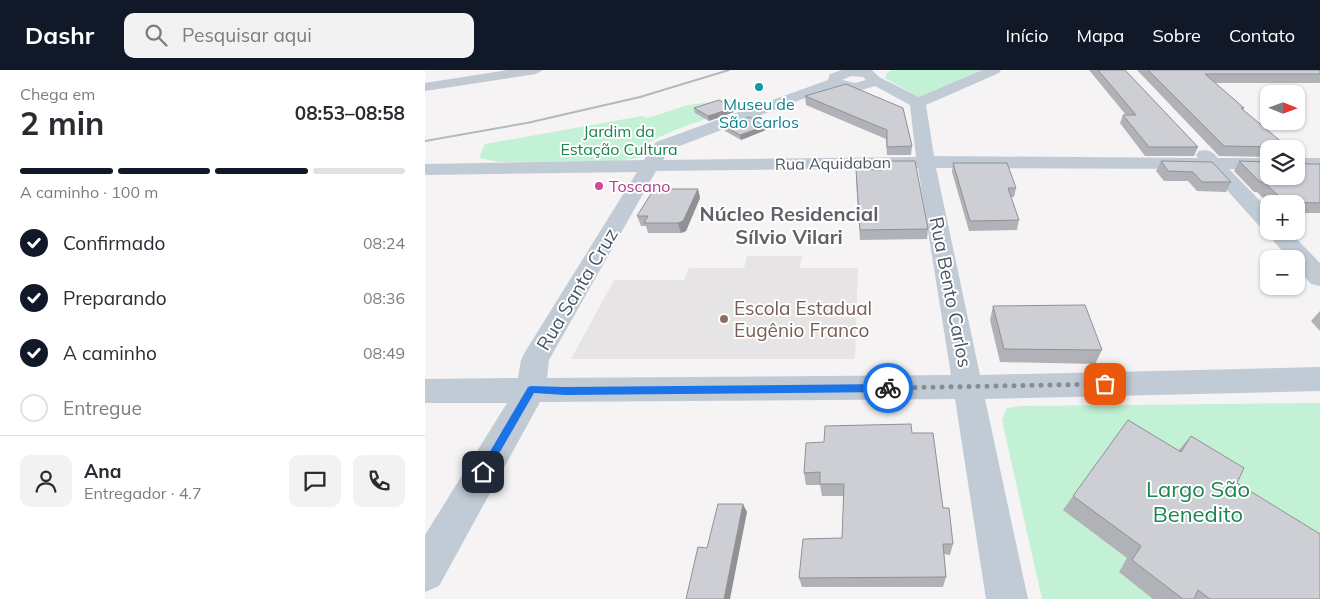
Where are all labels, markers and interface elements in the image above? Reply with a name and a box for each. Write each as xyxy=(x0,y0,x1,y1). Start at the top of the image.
search box xyxy=(124,13,474,58)
text: Dashr xyxy=(25,20,94,50)
icon: search xyxy=(142,21,170,49)
text: Pesquisar aqui xyxy=(182,23,312,47)
text: Início xyxy=(1006,24,1049,47)
text: Mapa xyxy=(1077,24,1124,47)
text: Sobre xyxy=(1152,24,1201,47)
text: Contato xyxy=(1229,24,1295,47)
marker: Museu de São Carlos xyxy=(753,81,765,93)
text: Chega em xyxy=(20,84,95,104)
north arrow xyxy=(1260,85,1305,130)
map controls xyxy=(1260,85,1305,295)
place label: Museu de São Carlos xyxy=(719,94,799,132)
text: 08:53–08:58 xyxy=(295,101,405,125)
text: 2 min xyxy=(20,103,104,143)
park label: Jardim da Estação Cultura xyxy=(560,121,678,159)
button: layers xyxy=(1260,140,1305,185)
street label: Rua Aquidaban xyxy=(775,152,891,174)
place label: Toscano xyxy=(609,176,670,196)
marker: Toscano xyxy=(593,180,605,192)
text: A caminho · 100 m xyxy=(20,182,158,202)
button: + xyxy=(1260,195,1305,240)
district label: Núcleo Residencial Sílvio Vilari xyxy=(700,201,878,249)
street label: Rua Bento Carlos xyxy=(925,215,977,369)
street label: Rua Santa Cruz xyxy=(531,223,623,355)
icon: check xyxy=(20,229,48,257)
text: Confirmado xyxy=(63,231,165,255)
text: 08:24 xyxy=(363,233,405,253)
button: − xyxy=(1260,250,1305,295)
icon: check xyxy=(20,284,48,312)
text: Preparando xyxy=(63,286,167,310)
text: 08:36 xyxy=(363,288,405,308)
place label: Escola Estadual Eugênio Franco xyxy=(734,296,872,342)
marker: Escola Estadual Eugênio Franco xyxy=(718,313,730,325)
icon: check xyxy=(20,339,48,367)
text: A caminho xyxy=(63,341,157,365)
text: 08:49 xyxy=(363,343,405,363)
courier xyxy=(863,363,913,413)
pin xyxy=(1084,363,1126,405)
icon: bag xyxy=(1091,370,1119,398)
icon: bike xyxy=(874,374,902,402)
text: Entregue xyxy=(63,396,142,420)
pin xyxy=(462,451,504,493)
button: person xyxy=(20,455,72,507)
button: chat xyxy=(289,455,341,507)
button: phone xyxy=(353,455,405,507)
icon: home xyxy=(469,458,497,486)
text: Ana xyxy=(84,459,122,483)
park label: Largo São Benedito xyxy=(1146,475,1250,528)
text: Entregador · 4.7 xyxy=(84,483,201,503)

